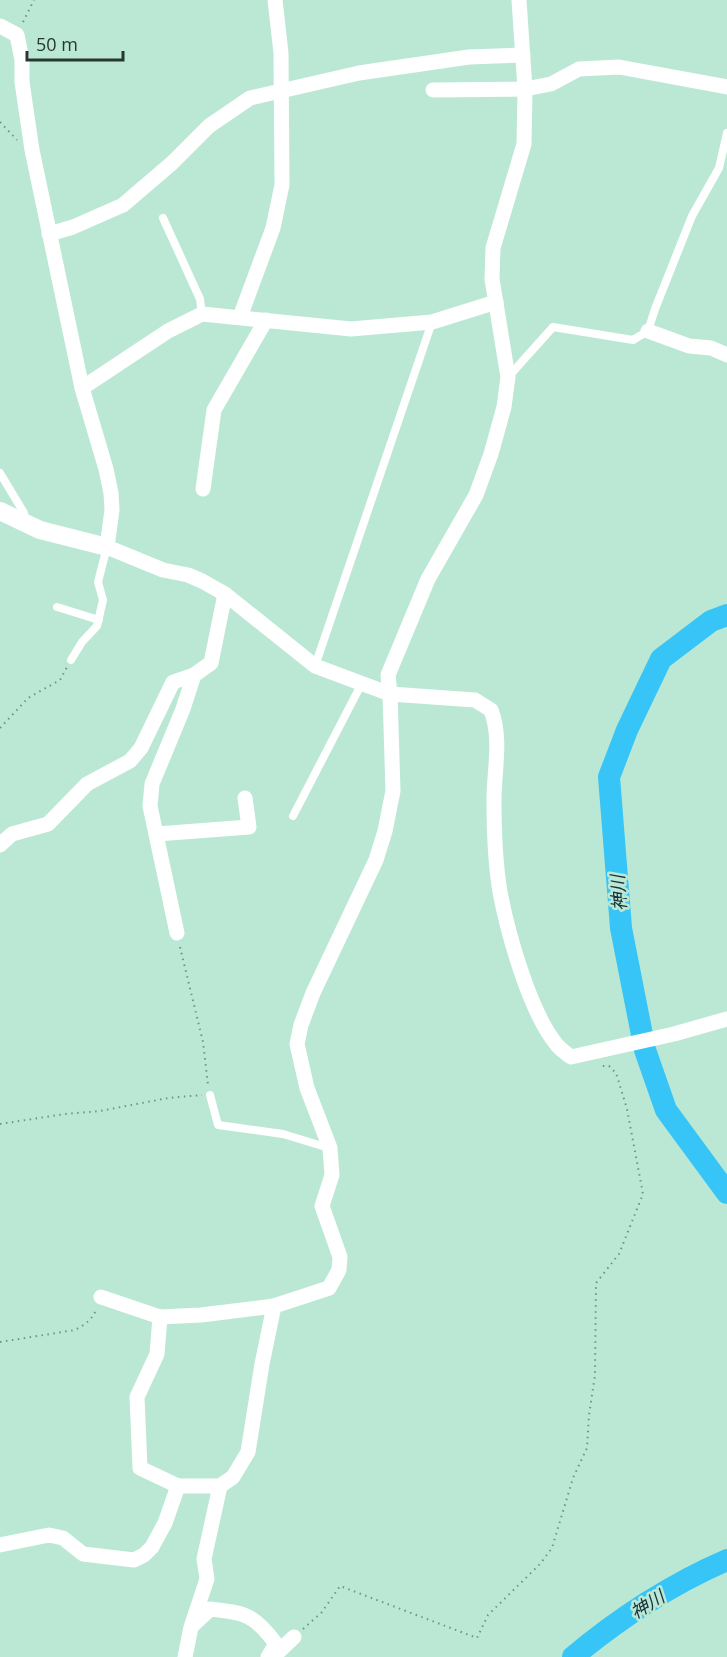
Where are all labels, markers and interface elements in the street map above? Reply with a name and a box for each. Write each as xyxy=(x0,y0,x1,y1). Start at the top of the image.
scale bar xyxy=(27,24,123,62)
text: 50 m xyxy=(36,32,78,56)
water label: 神川 xyxy=(605,872,631,912)
water label: 神川 xyxy=(625,1583,670,1624)

